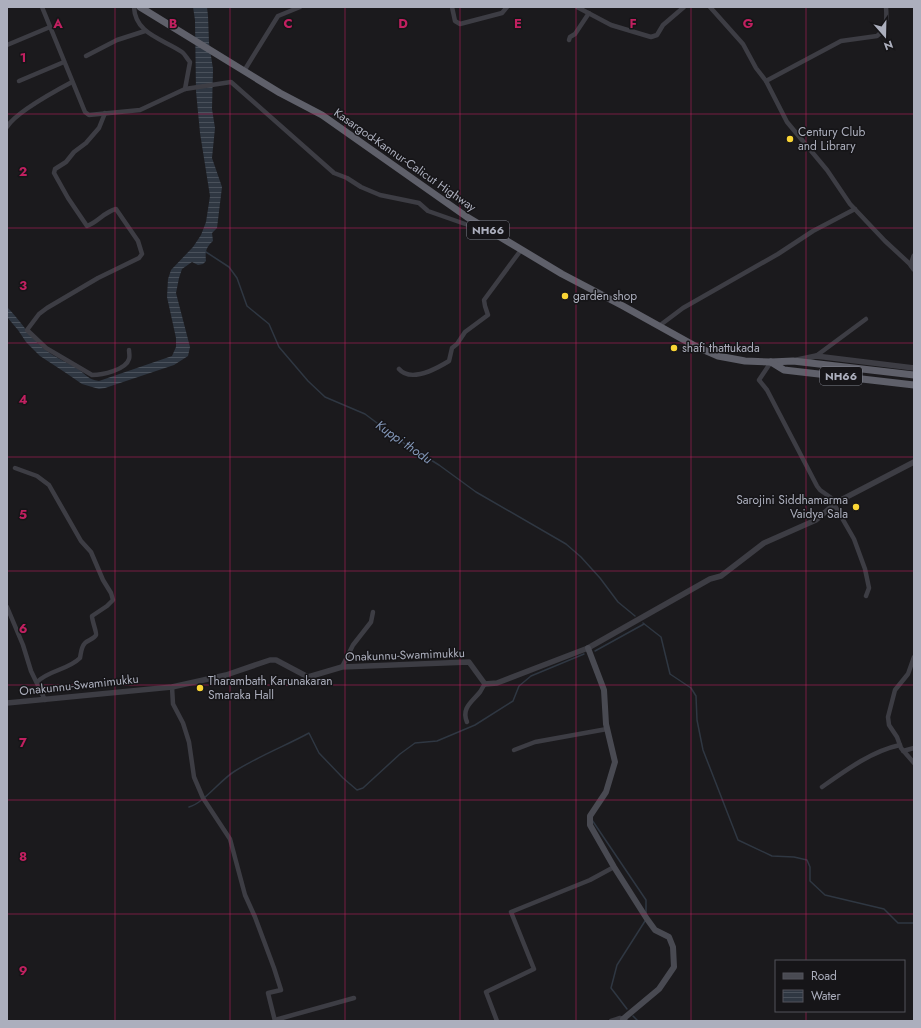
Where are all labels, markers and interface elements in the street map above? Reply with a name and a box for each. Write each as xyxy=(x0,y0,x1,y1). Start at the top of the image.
text: A xyxy=(52,14,63,33)
text: B xyxy=(169,14,178,33)
text: C xyxy=(283,14,293,33)
text: D xyxy=(398,14,408,33)
text: E xyxy=(514,14,522,33)
text: F xyxy=(629,14,637,33)
text: G xyxy=(743,14,754,33)
north arrow xyxy=(865,16,905,56)
text: N xyxy=(882,36,895,54)
text: 1 xyxy=(20,48,26,67)
street label: Kasargod-Kannur-Calicut Highway xyxy=(330,104,480,217)
place label: Century Club and Library xyxy=(798,123,866,155)
marker: Century Club and Library xyxy=(785,134,795,144)
text: 2 xyxy=(19,162,27,181)
road number: NH66 xyxy=(467,221,509,239)
text: 3 xyxy=(19,276,27,295)
place label: garden shop xyxy=(573,287,637,305)
marker: garden shop xyxy=(560,291,570,301)
place label: shafi thattukada xyxy=(682,339,760,357)
marker: shafi thattukada xyxy=(669,343,679,353)
road number: NH66 xyxy=(820,367,862,385)
text: 4 xyxy=(18,390,28,409)
water label: Kuppi thodu xyxy=(372,416,436,469)
place label: Sarojini Siddhamarma Vaidya Sala xyxy=(736,491,848,523)
marker: Sarojini Siddhamarma Vaidya Sala xyxy=(851,502,861,512)
text: 5 xyxy=(19,505,27,524)
text: 6 xyxy=(19,619,28,638)
street label: Onakunnu-Swamimukku xyxy=(345,644,465,666)
street label: Onakunnu-Swamimukku xyxy=(18,670,140,700)
place label: Tharambath Karunakaran Smaraka Hall xyxy=(208,672,333,704)
marker: Tharambath Karunakaran Smaraka Hall xyxy=(195,683,205,693)
text: 7 xyxy=(19,733,27,752)
text: 8 xyxy=(19,847,27,866)
legend xyxy=(775,960,905,1012)
text: 9 xyxy=(19,961,28,980)
text: Road xyxy=(811,967,837,985)
text: Water xyxy=(811,987,842,1005)

